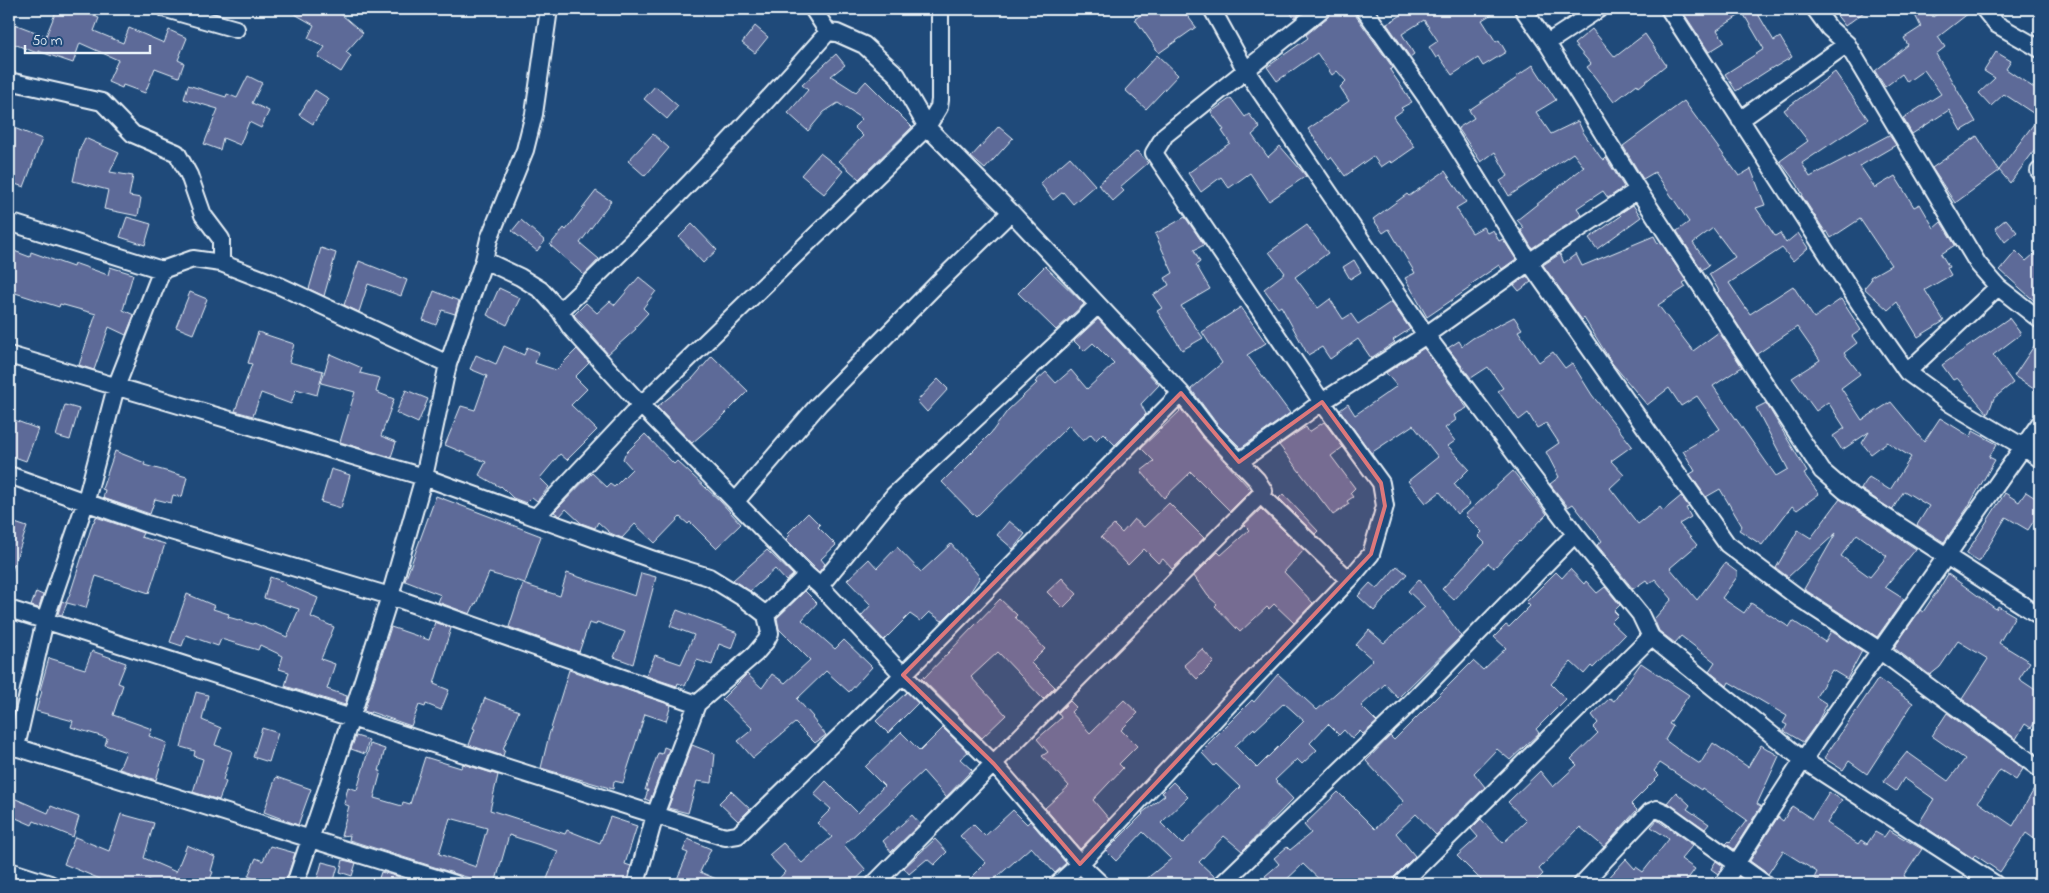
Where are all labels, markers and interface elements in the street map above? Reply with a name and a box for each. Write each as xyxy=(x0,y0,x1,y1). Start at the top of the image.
scale bar xyxy=(25,22,150,54)
text: 50 m xyxy=(32,30,63,52)

